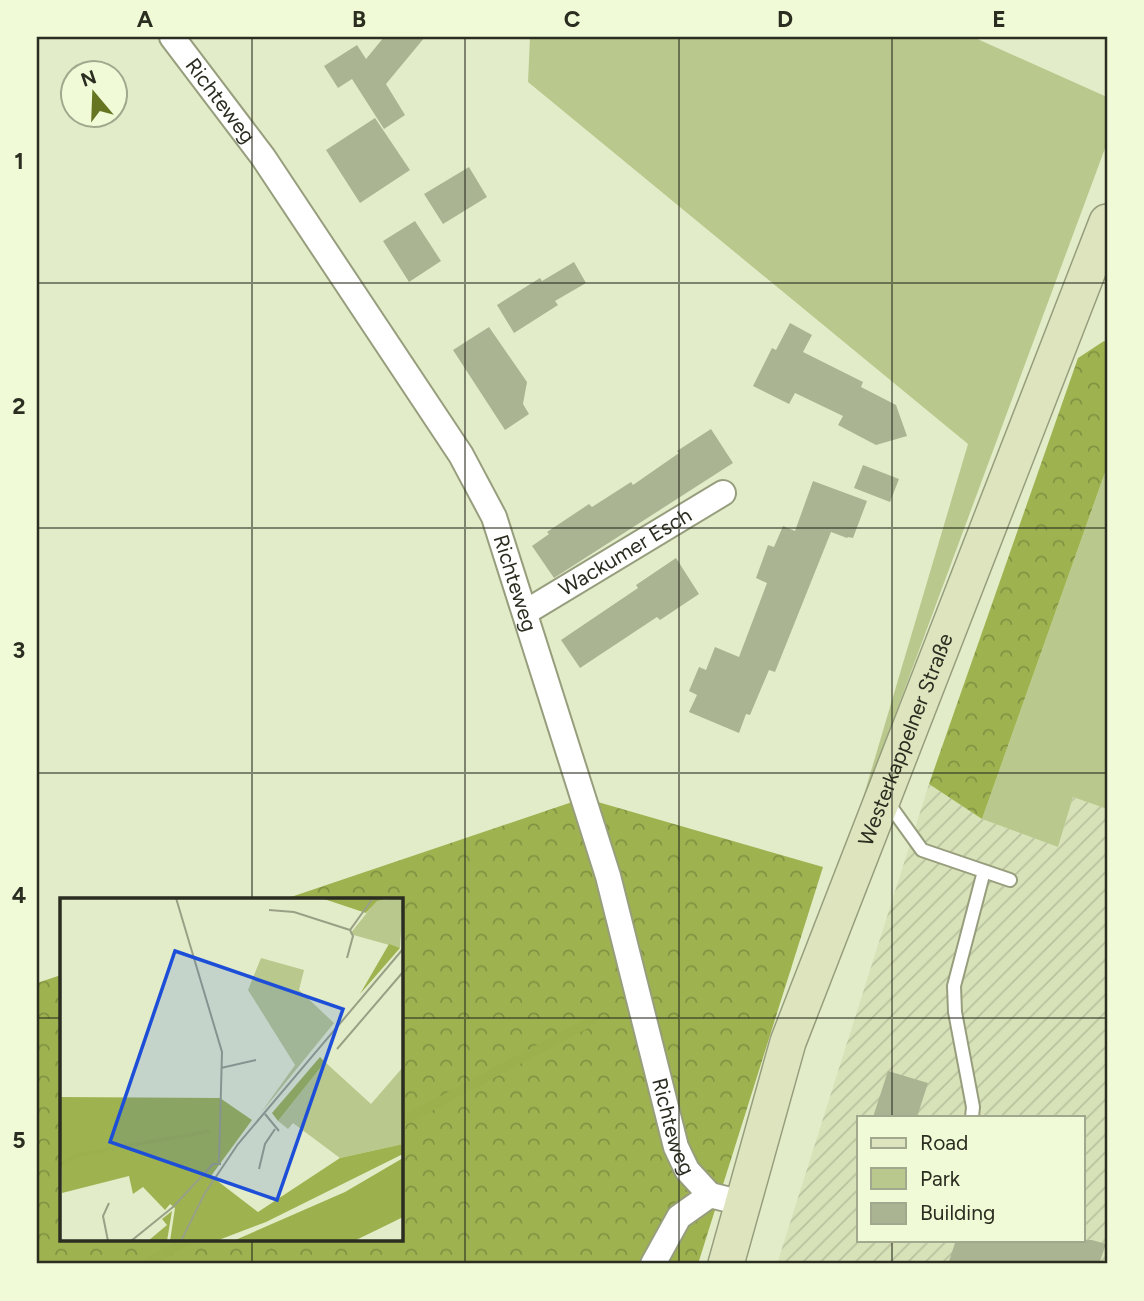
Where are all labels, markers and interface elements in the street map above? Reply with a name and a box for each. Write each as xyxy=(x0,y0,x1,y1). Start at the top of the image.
text: A xyxy=(137,5,154,33)
text: B xyxy=(352,5,366,33)
text: C xyxy=(564,5,581,33)
text: D xyxy=(777,5,793,33)
text: E xyxy=(992,5,1006,33)
street label: Richteweg xyxy=(180,53,261,148)
north arrow xyxy=(60,60,130,130)
text: N xyxy=(78,65,99,92)
text: 1 xyxy=(14,147,24,175)
text: 2 xyxy=(12,392,26,420)
street label: Wackumer Esch xyxy=(554,502,696,601)
street label: Richteweg xyxy=(488,531,543,635)
street label: Westerkappelner Straße xyxy=(853,629,958,849)
text: 3 xyxy=(13,636,25,664)
text: 4 xyxy=(12,881,26,909)
inset map xyxy=(60,898,402,1242)
street label: Richteweg xyxy=(647,1075,700,1179)
legend xyxy=(857,1116,1084,1242)
text: 5 xyxy=(12,1126,26,1154)
text: Road xyxy=(920,1130,968,1155)
text: Park xyxy=(920,1166,961,1191)
text: Building xyxy=(920,1200,995,1225)

